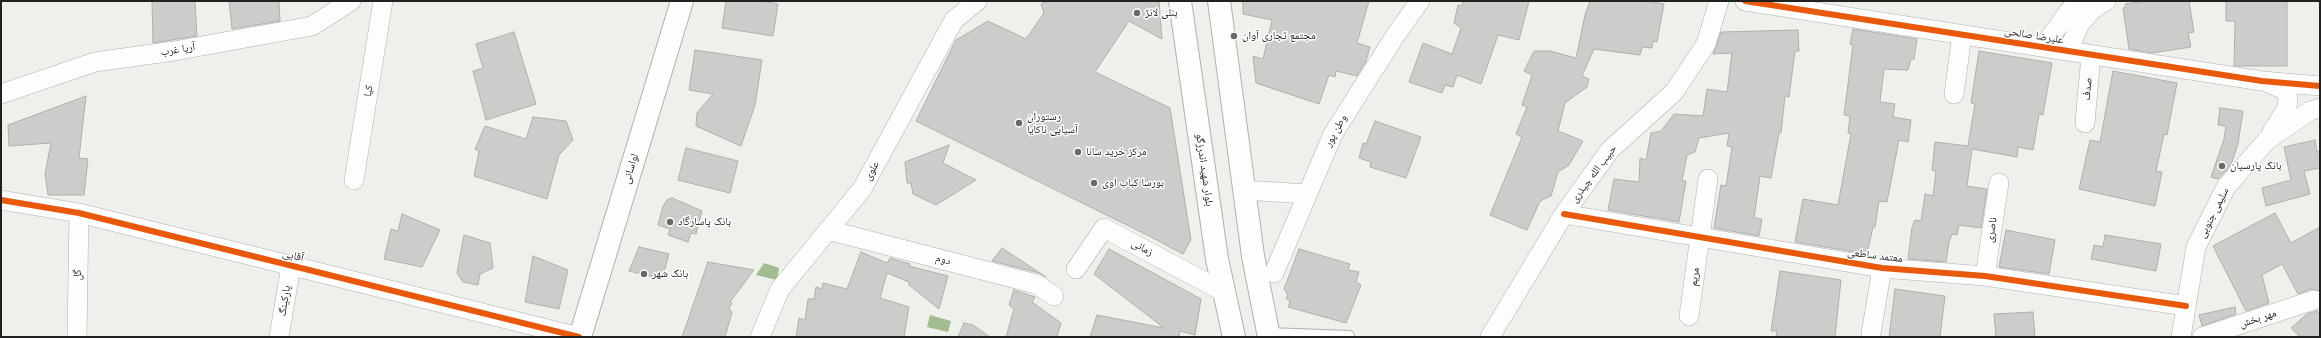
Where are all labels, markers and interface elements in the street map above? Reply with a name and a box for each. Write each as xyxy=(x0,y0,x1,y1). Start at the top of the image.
place label: بنلی لانژ xyxy=(1145,6,1178,20)
marker: بنلی لانژ xyxy=(1132,8,1142,18)
street label: علیرضا صالحی xyxy=(2004,25,2064,47)
place label: مجتمع تجاری آوان xyxy=(1242,29,1316,43)
marker: مجتمع تجاری آوان xyxy=(1229,31,1239,41)
street label: آریا غرب xyxy=(160,41,196,59)
street label: صدف xyxy=(2080,77,2096,101)
street label: کیا xyxy=(362,84,376,98)
place label: رستوران آسیایی ناکایا xyxy=(1027,110,1078,136)
street label: وطن پور xyxy=(1322,113,1350,149)
marker: رستوران آسیایی ناکایا xyxy=(1014,118,1024,128)
street label: بلوار شهید اندرزگو xyxy=(1192,133,1216,207)
street label: حبیب الله چیذری xyxy=(1568,143,1620,205)
place label: مرکز خرید سانا xyxy=(1086,145,1147,159)
marker: مرکز خرید سانا xyxy=(1073,147,1083,157)
street label: لواسانی xyxy=(620,152,642,186)
street label: علوی xyxy=(861,159,883,183)
place label: بانک پارسیان xyxy=(2230,159,2282,173)
marker: بانک پارسیان xyxy=(2217,161,2227,171)
place label: بورسا کباب اوی xyxy=(1102,176,1164,190)
marker: بورسا کباب اوی xyxy=(1089,178,1099,188)
street label: سلیمی جنوبی xyxy=(2196,186,2232,240)
place label: بانک پاسارگاد xyxy=(678,215,731,229)
street label: ناصری xyxy=(1983,216,2001,244)
marker: بانک پاسارگاد xyxy=(665,217,675,227)
street label: زمانی xyxy=(1129,237,1155,259)
street label: معتمد ساطعی xyxy=(1847,246,1903,266)
street label: آقایی xyxy=(281,247,305,265)
street label: دوم xyxy=(934,252,952,268)
place label: بانک شهر xyxy=(652,267,688,281)
street label: مریم xyxy=(1687,267,1703,287)
street label: گل xyxy=(71,269,85,281)
marker: بانک شهر xyxy=(639,269,649,279)
street label: پارکینگ xyxy=(276,285,294,317)
street label: مهر بخش xyxy=(2238,307,2278,331)

